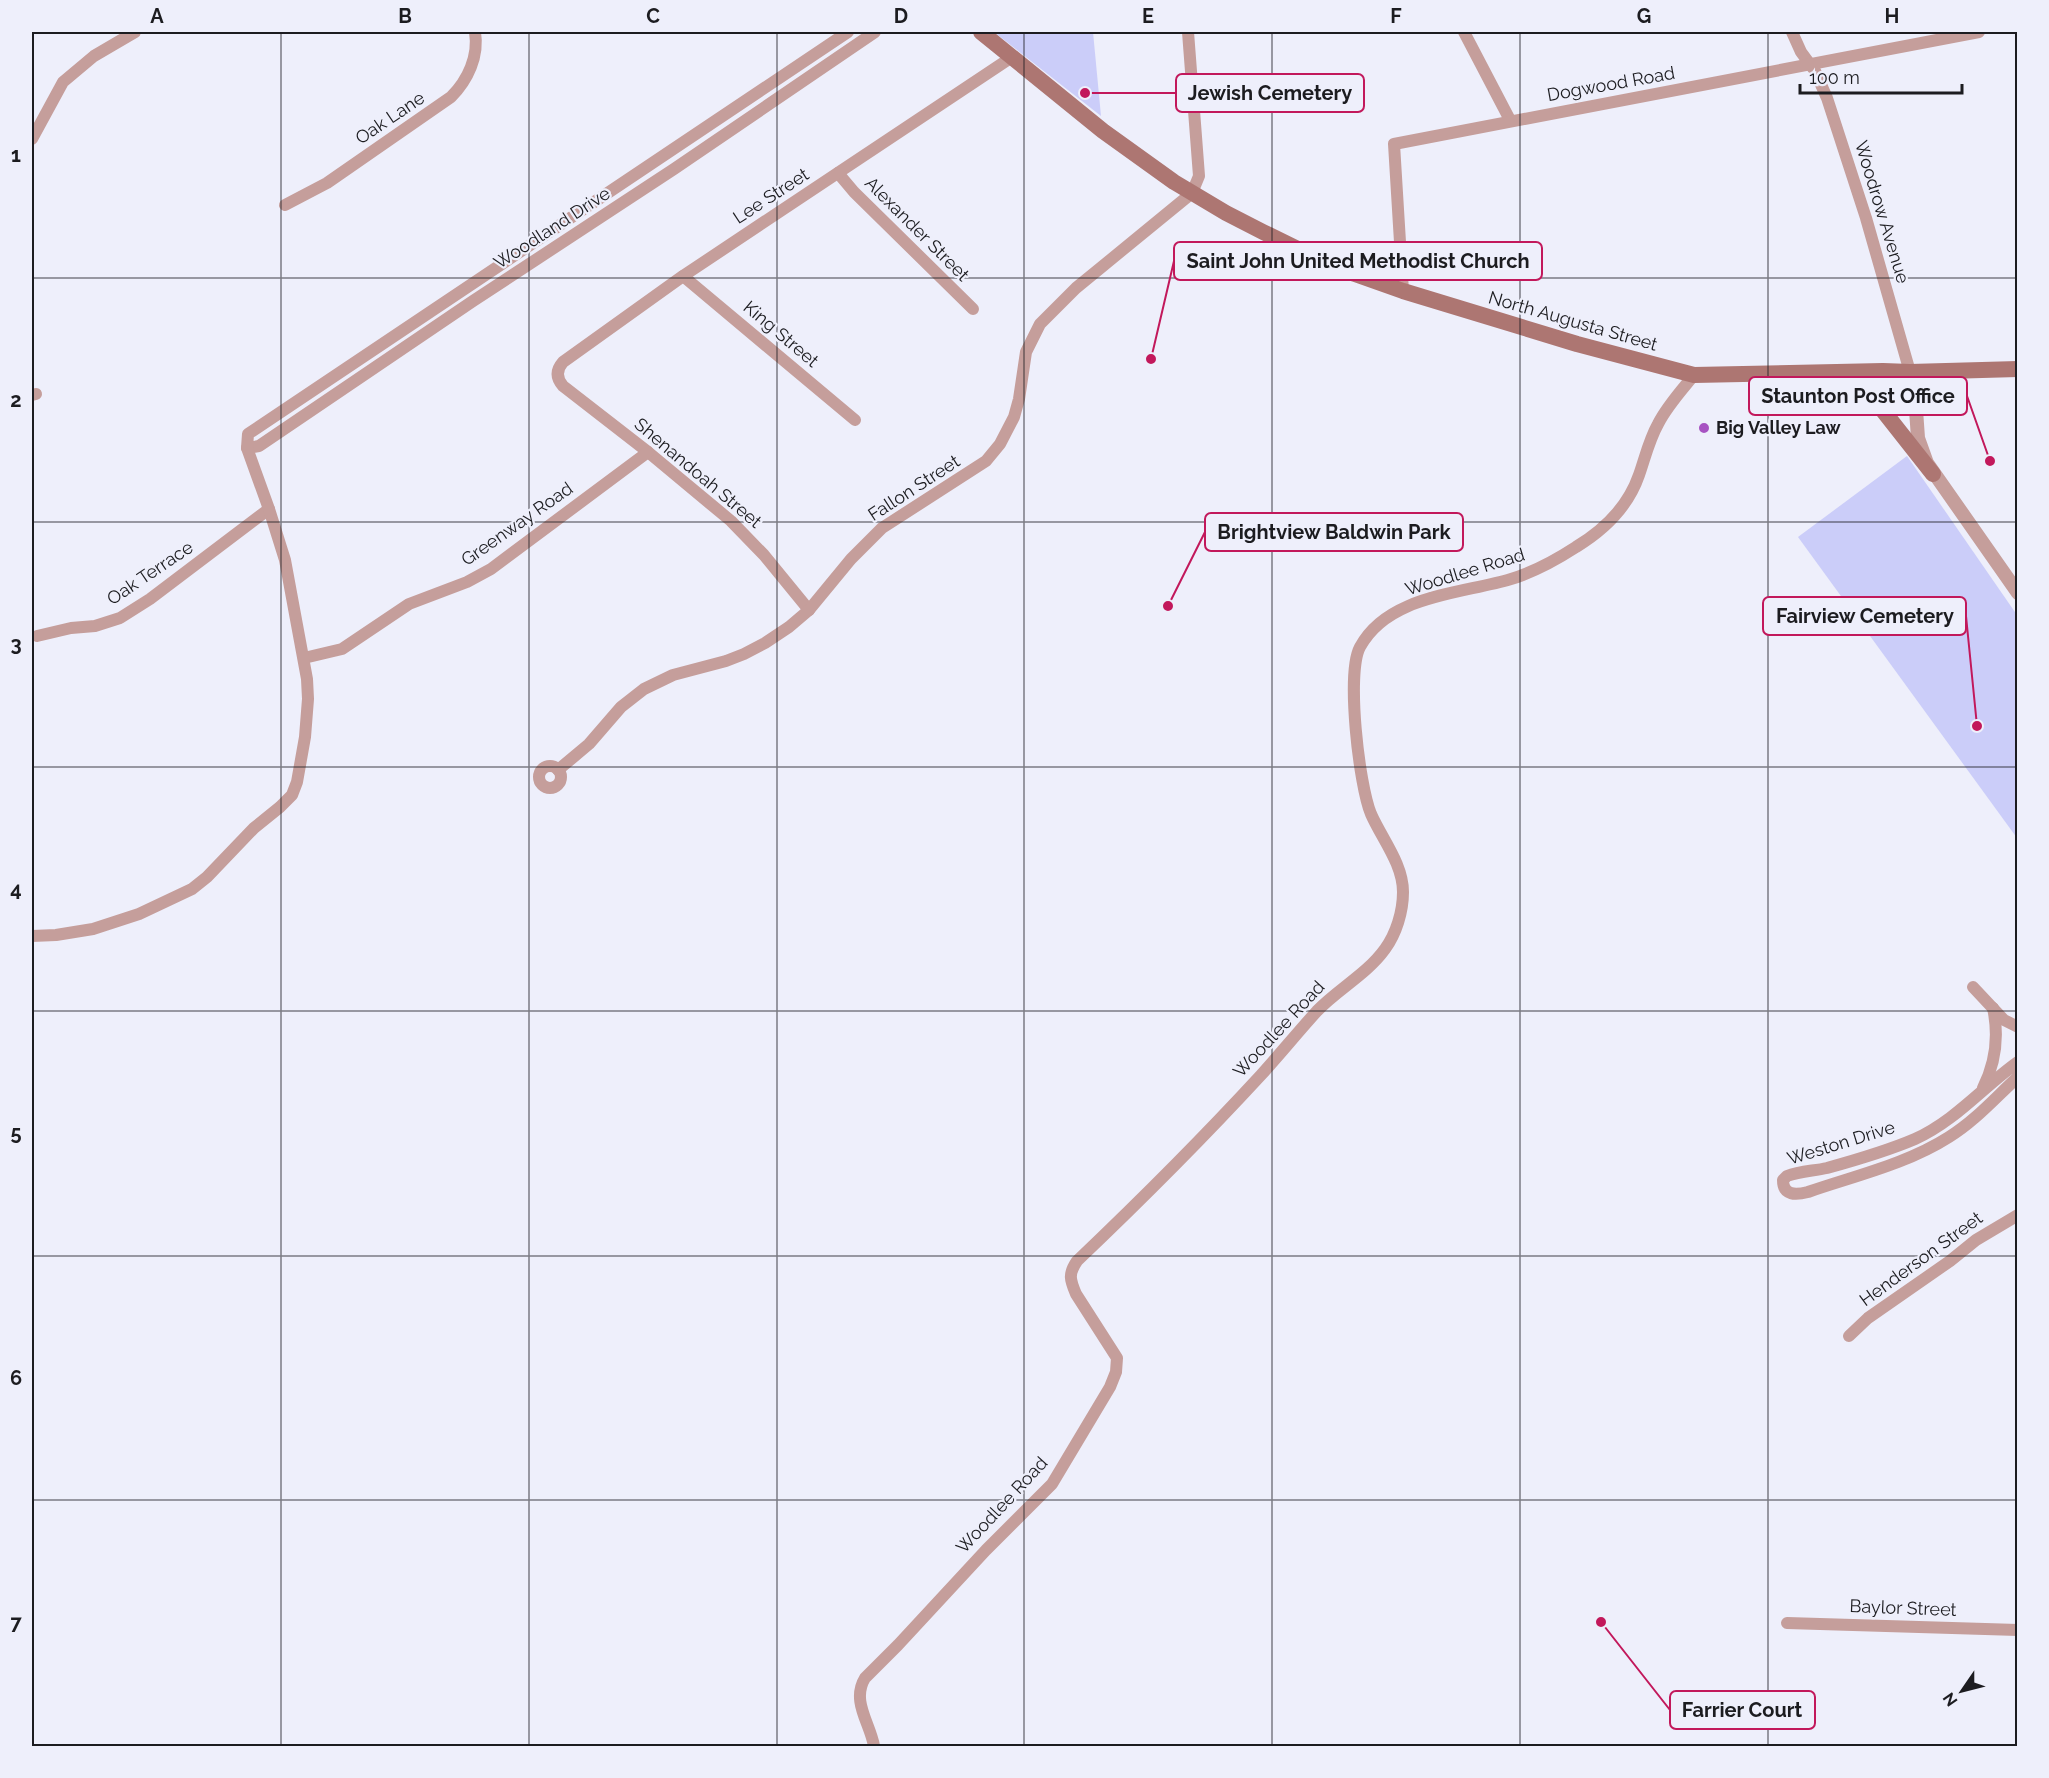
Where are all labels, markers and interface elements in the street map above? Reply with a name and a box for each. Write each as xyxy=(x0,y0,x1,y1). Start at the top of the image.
text: A xyxy=(150,4,164,28)
text: B xyxy=(398,4,412,28)
text: C xyxy=(646,4,660,28)
text: D xyxy=(894,4,908,28)
text: E xyxy=(1142,4,1154,28)
text: F xyxy=(1390,4,1402,28)
text: G xyxy=(1637,4,1651,28)
text: H xyxy=(1885,4,1899,28)
scale bar xyxy=(1800,57,1962,95)
street label: Dogwood Road xyxy=(1545,62,1676,105)
text: 100 m xyxy=(1809,67,1860,88)
callout: Jewish Cemetery xyxy=(1176,74,1364,112)
text: Jewish Cemetery xyxy=(1188,81,1352,105)
street label: Oak Lane xyxy=(351,87,429,148)
street label: Woodrow Avenue xyxy=(1851,138,1914,286)
text: 1 xyxy=(11,143,21,167)
street label: Lee Street xyxy=(729,163,812,228)
street label: Alexander Street xyxy=(861,172,974,285)
street label: Woodland Drive xyxy=(490,182,614,273)
callout: Saint John United Methodist Church xyxy=(1174,242,1542,280)
text: Saint John United Methodist Church xyxy=(1186,249,1530,273)
street label: North Augusta Street xyxy=(1486,286,1660,355)
street label: King Street xyxy=(739,296,823,371)
callout: Staunton Post Office xyxy=(1749,377,1967,415)
text: Staunton Post Office xyxy=(1761,384,1955,408)
text: 2 xyxy=(10,388,22,412)
street label: Shenandoah Street xyxy=(630,413,766,532)
place label: Big Valley Law xyxy=(1716,417,1842,438)
marker: Big Valley Law xyxy=(1697,421,1711,435)
street label: Fallon Street xyxy=(864,450,963,525)
street label: Greenway Road xyxy=(457,477,577,570)
callout: Brightview Baldwin Park xyxy=(1205,513,1463,551)
text: Brightview Baldwin Park xyxy=(1217,520,1452,544)
street label: Oak Terrace xyxy=(103,536,197,609)
street label: Woodlee Road xyxy=(1402,543,1527,600)
callout: Fairview Cemetery xyxy=(1763,597,1966,635)
text: Fairview Cemetery xyxy=(1776,604,1954,628)
text: 3 xyxy=(10,632,22,656)
text: 4 xyxy=(10,877,22,901)
street label: Woodlee Road xyxy=(1229,976,1329,1081)
street label: Weston Drive xyxy=(1784,1116,1898,1169)
text: 5 xyxy=(10,1121,22,1145)
street label: Henderson Street xyxy=(1855,1207,1986,1310)
text: 6 xyxy=(10,1366,22,1390)
street label: Woodlee Road xyxy=(952,1452,1052,1557)
street label: Baylor Street xyxy=(1849,1595,1957,1620)
text: 7 xyxy=(10,1611,22,1635)
north arrow xyxy=(1932,1661,1992,1721)
text: N xyxy=(1939,1689,1961,1710)
callout: Farrier Court xyxy=(1670,1691,1815,1729)
text: Farrier Court xyxy=(1682,1698,1802,1722)

